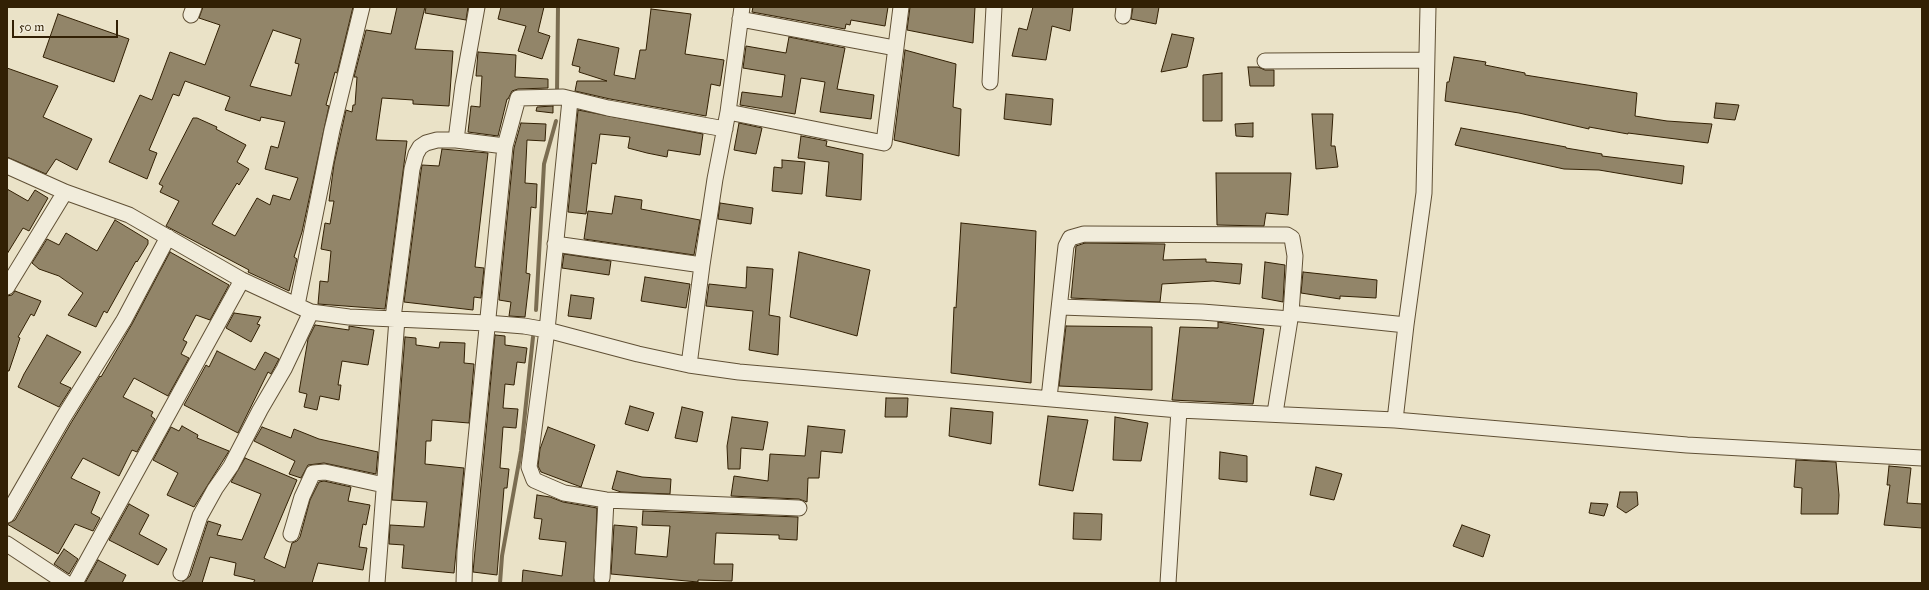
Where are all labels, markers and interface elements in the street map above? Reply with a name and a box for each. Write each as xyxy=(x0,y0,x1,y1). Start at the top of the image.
scale bar xyxy=(14,12,120,38)
text: 50 m xyxy=(19,20,44,34)

